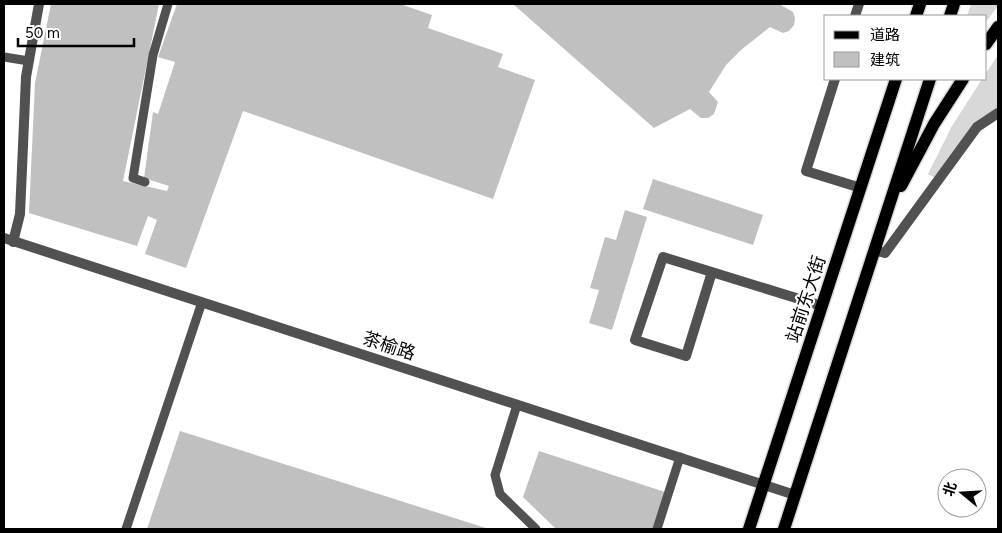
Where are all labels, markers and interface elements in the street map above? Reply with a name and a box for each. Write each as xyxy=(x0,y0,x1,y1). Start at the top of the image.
scale bar xyxy=(18,15,134,47)
legend xyxy=(824,15,987,80)
text: 50 m xyxy=(25,24,60,42)
text: 道路 xyxy=(870,26,900,44)
text: 建筑 xyxy=(870,51,900,69)
street label: 站前东大街 xyxy=(782,253,830,345)
street label: 茶榆路 xyxy=(360,327,418,365)
north arrow xyxy=(937,468,987,518)
text: 北 xyxy=(940,480,960,498)

